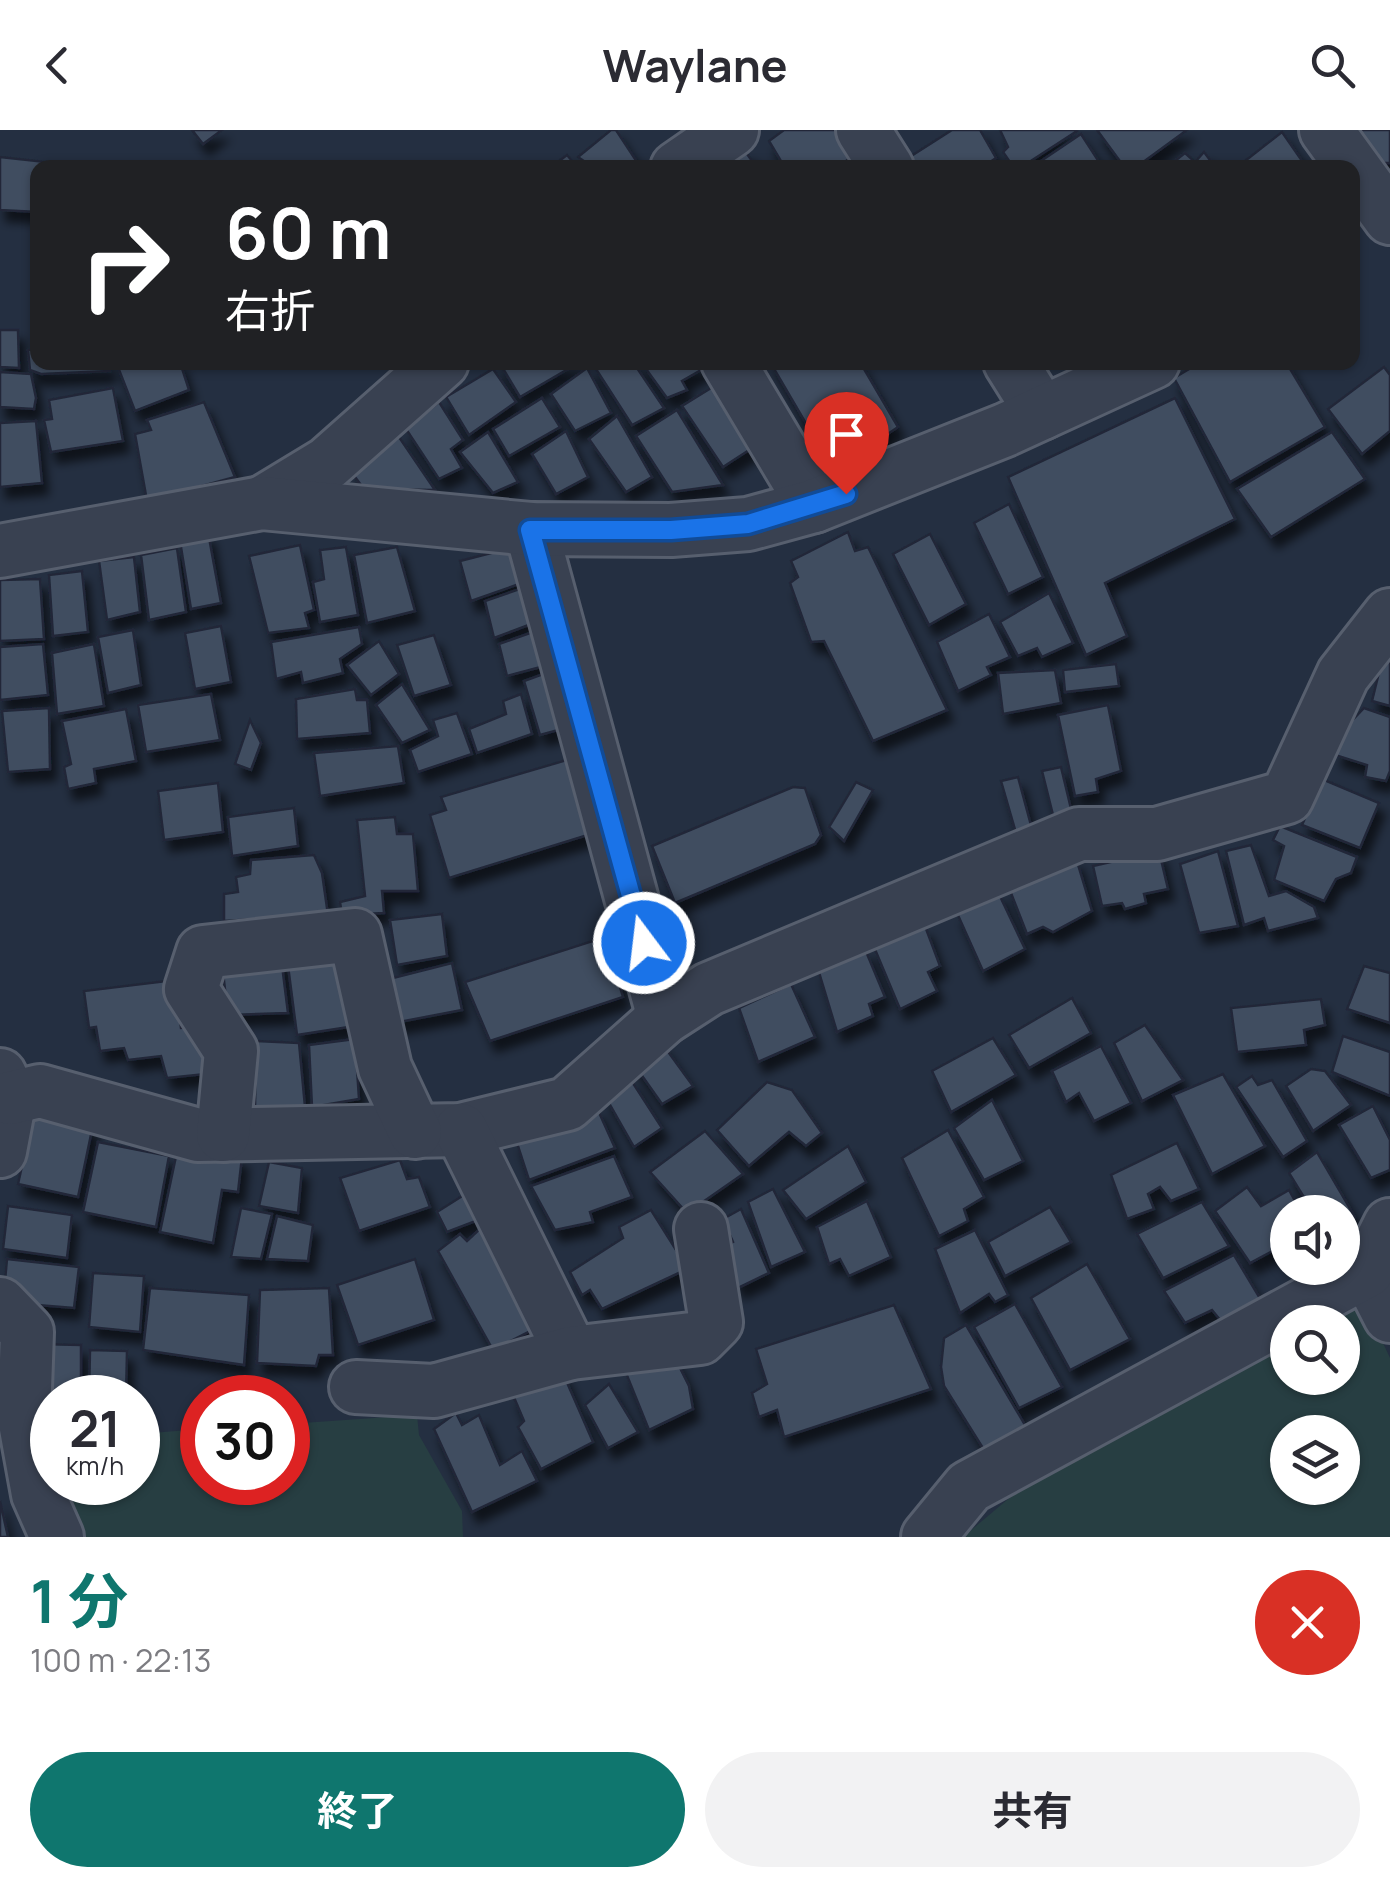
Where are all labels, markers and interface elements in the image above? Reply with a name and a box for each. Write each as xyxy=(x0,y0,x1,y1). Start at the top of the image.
text: Waylane xyxy=(602,34,788,96)
icon: back xyxy=(30,38,85,93)
icon: search xyxy=(1305,38,1360,93)
text: 60 m xyxy=(225,184,392,280)
icon: right xyxy=(60,200,190,330)
text: 右折 xyxy=(225,279,315,341)
pin xyxy=(804,392,889,495)
icon: arrive xyxy=(819,407,874,462)
position arrow xyxy=(592,891,696,995)
map controls xyxy=(1270,1195,1360,1505)
button: sound xyxy=(1270,1195,1360,1285)
button: search xyxy=(1270,1305,1360,1395)
speed limit sign: 30 xyxy=(180,1375,310,1505)
text: 21 xyxy=(69,1394,121,1462)
button: layers xyxy=(1270,1415,1360,1505)
text: km/h xyxy=(66,1448,124,1483)
text: 1 分 xyxy=(30,1559,128,1641)
button: close xyxy=(1255,1570,1360,1675)
text: 100 m · 22:13 xyxy=(30,1638,211,1682)
button: 終了 xyxy=(30,1752,685,1867)
button: 共有 xyxy=(705,1752,1360,1867)

